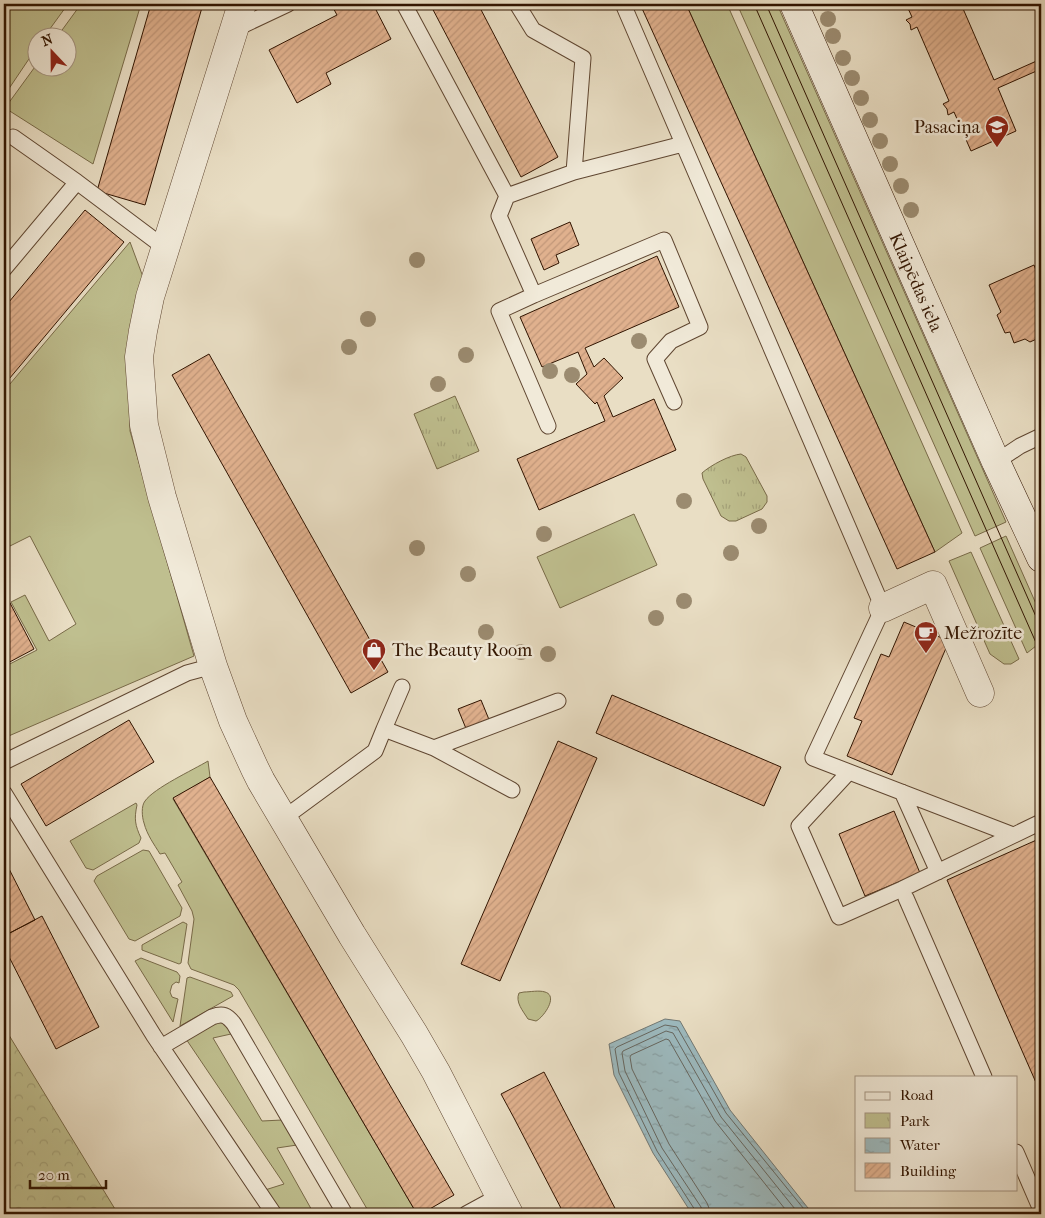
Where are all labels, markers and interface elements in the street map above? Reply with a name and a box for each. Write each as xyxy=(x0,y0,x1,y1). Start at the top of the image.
north arrow xyxy=(28,28,78,78)
text: N xyxy=(39,30,56,50)
school or university icon: Pasaciņa xyxy=(984,114,1010,148)
place label: Pasaciņa xyxy=(914,117,981,138)
street label: Klaipēdas iela xyxy=(884,229,947,336)
cafe icon: Mežrozīte xyxy=(913,620,939,654)
place label: Mežrozīte xyxy=(944,623,1022,644)
shop icon: The Beauty Room xyxy=(361,637,387,671)
place label: The Beauty Room xyxy=(392,640,532,661)
legend xyxy=(855,1076,1018,1190)
text: Road xyxy=(900,1086,934,1104)
text: Park xyxy=(900,1112,930,1130)
text: Water xyxy=(899,1136,940,1154)
scale bar xyxy=(30,1158,106,1190)
text: Building xyxy=(900,1162,957,1180)
text: 20 m xyxy=(38,1166,70,1184)

